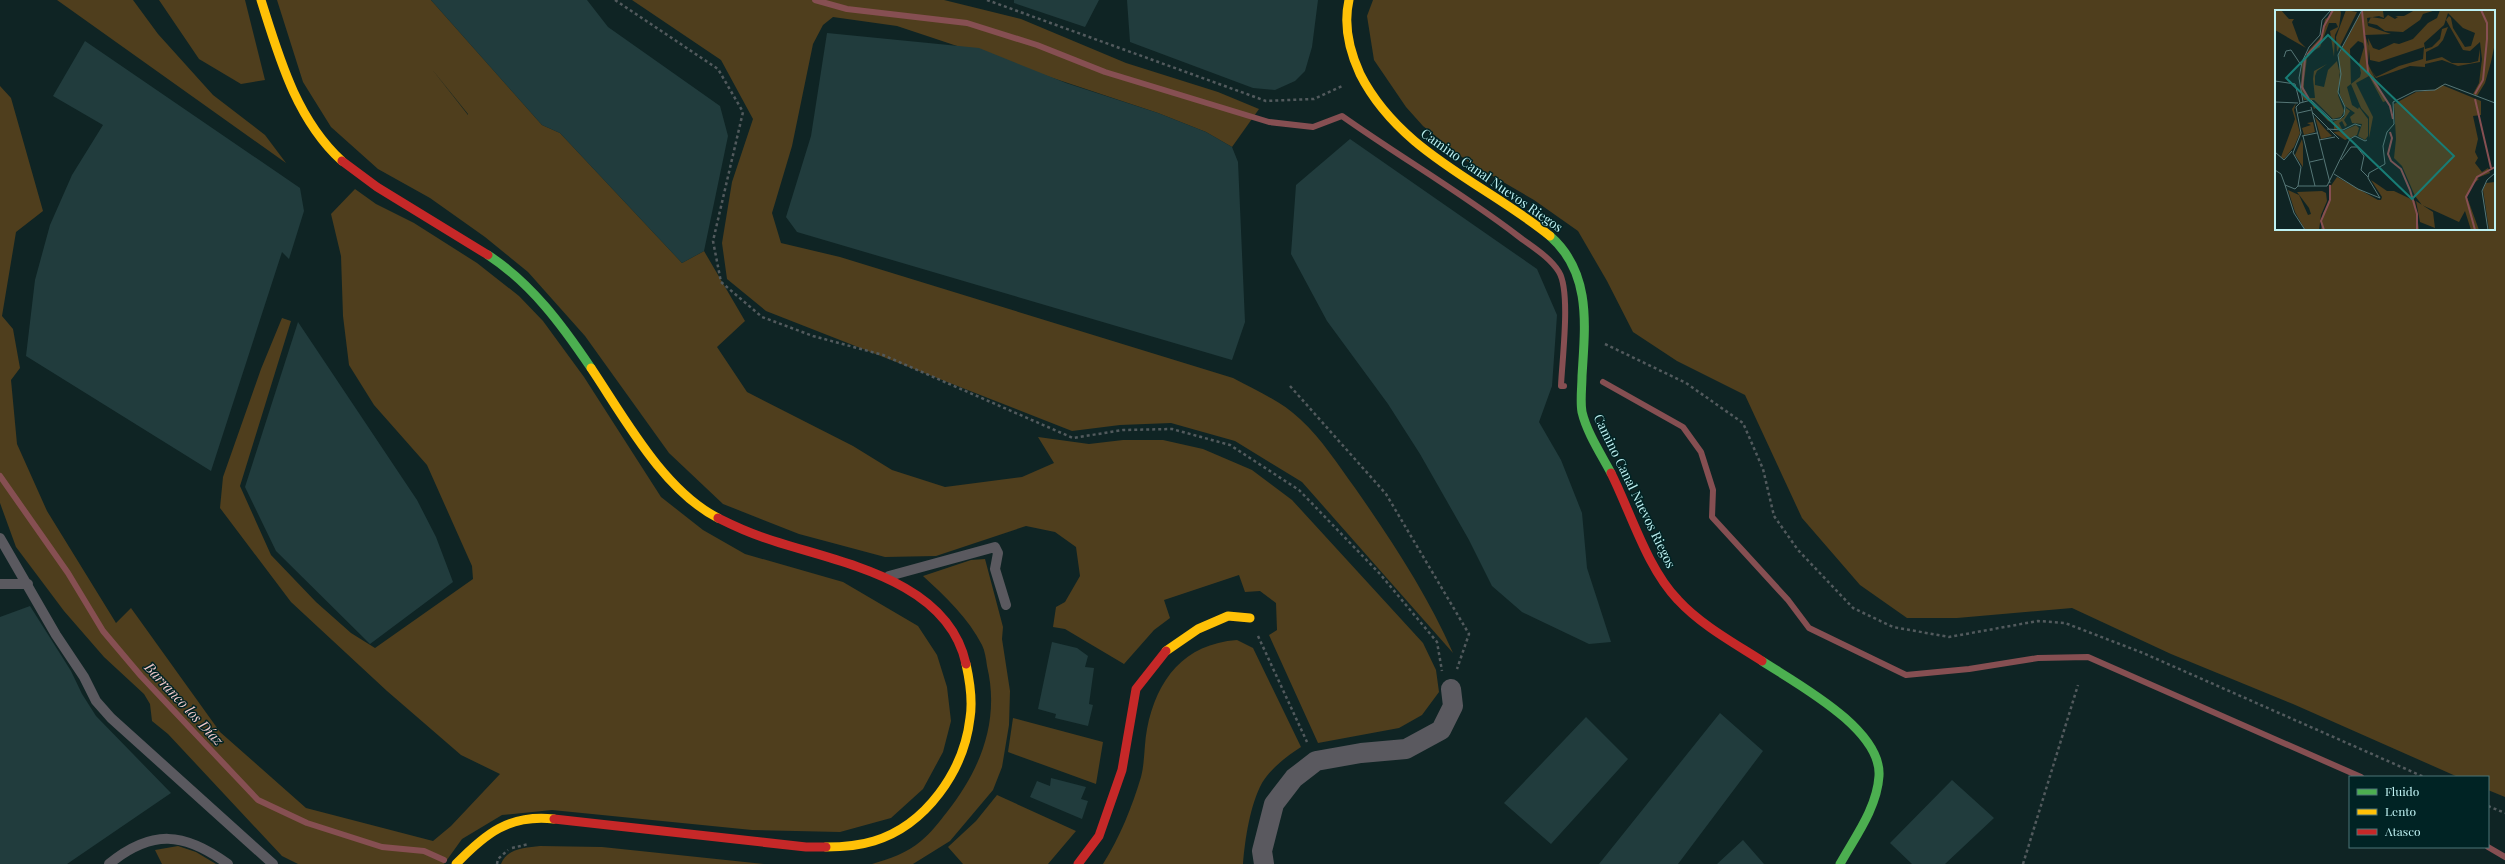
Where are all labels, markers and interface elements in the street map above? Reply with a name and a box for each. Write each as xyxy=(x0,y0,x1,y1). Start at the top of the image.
inset map xyxy=(2275,10,2495,230)
street label: Camino Canal Nuevos Riegos xyxy=(1418,124,1567,235)
street label: Camino Canal Nuevos Riegos xyxy=(1591,411,1680,571)
water label: Barranco los Díaz xyxy=(140,657,228,750)
legend xyxy=(2349,776,2489,848)
text: Fluido xyxy=(2385,783,2420,799)
text: Lento xyxy=(2385,803,2417,819)
text: Atasco xyxy=(2384,823,2421,839)

